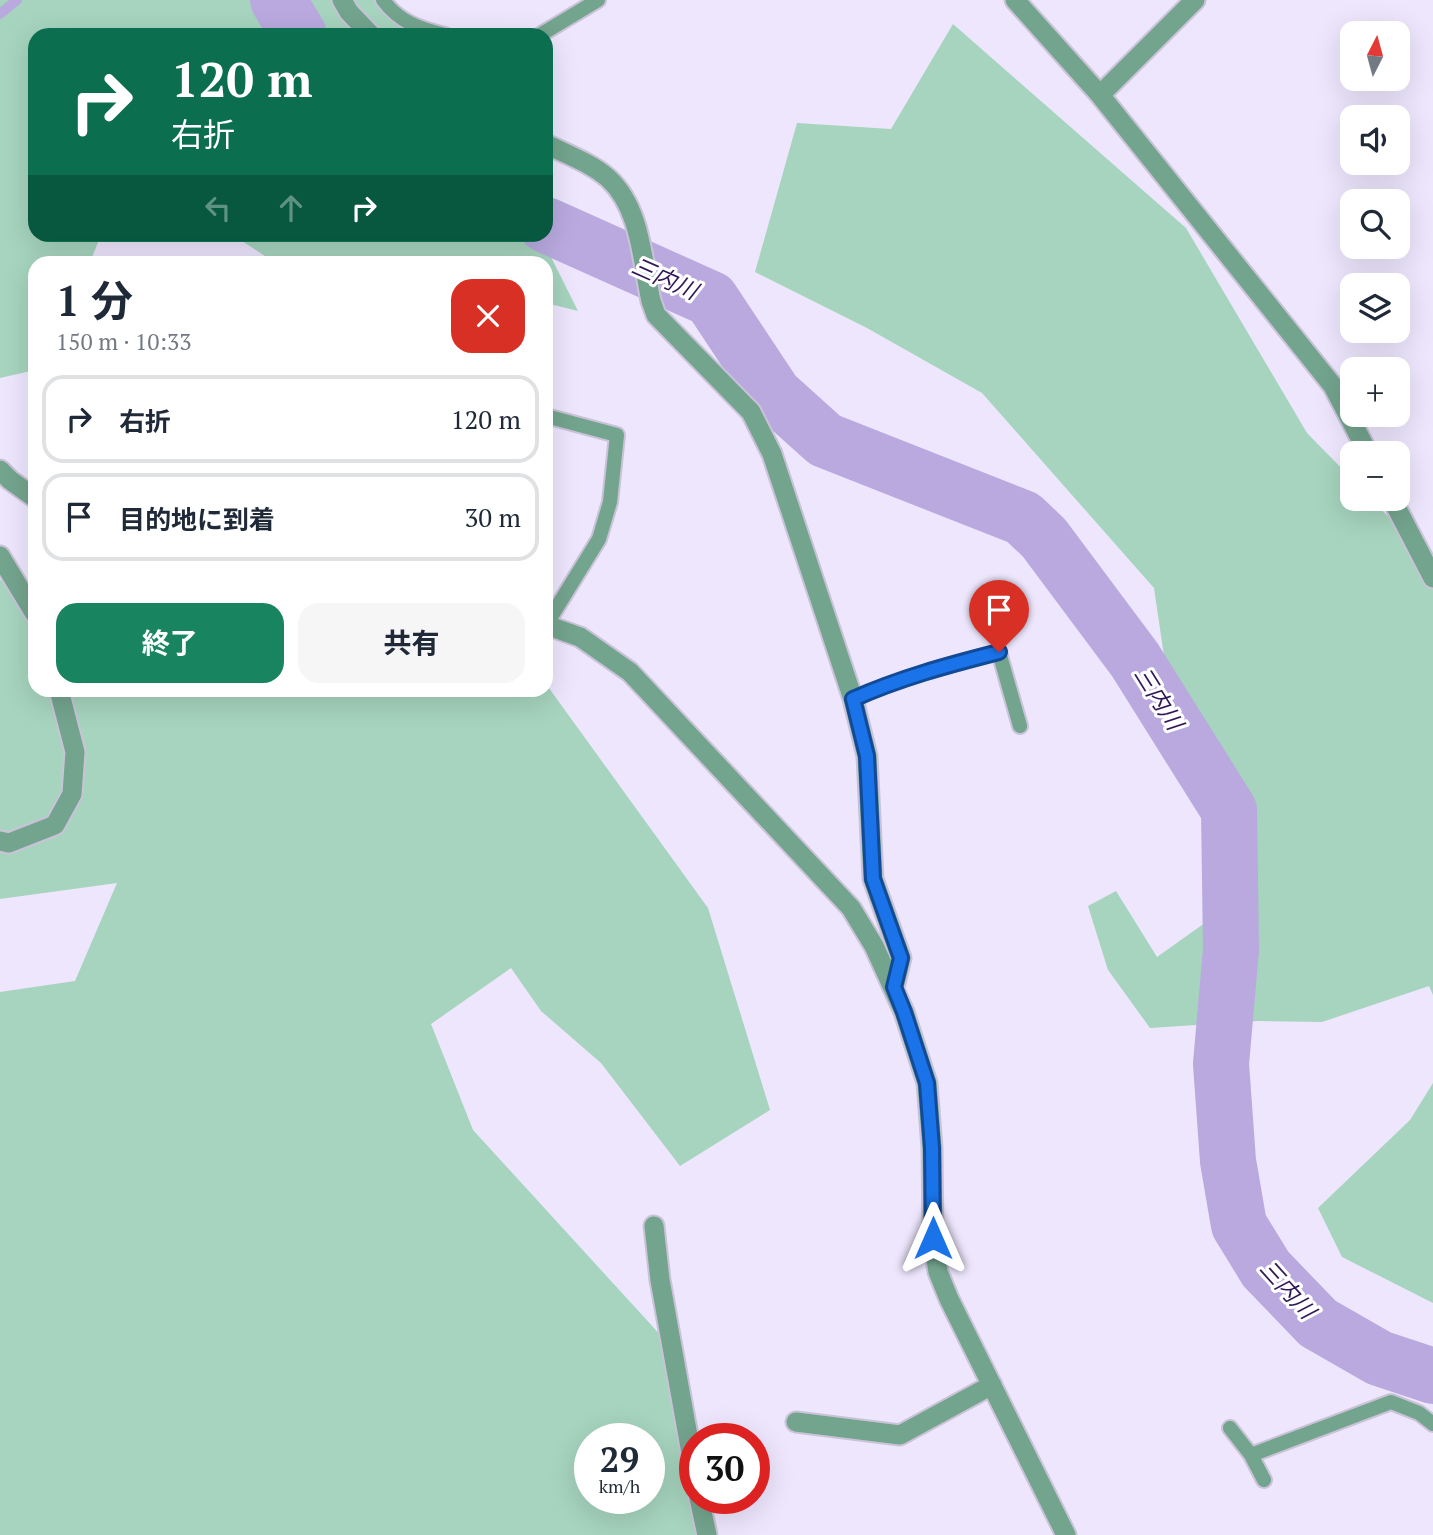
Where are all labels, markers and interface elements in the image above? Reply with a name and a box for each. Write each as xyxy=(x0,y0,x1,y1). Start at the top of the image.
north arrow xyxy=(1340,21,1410,91)
map controls xyxy=(1340,21,1410,511)
text: 120 m xyxy=(171,46,313,111)
icon: right xyxy=(56,56,147,147)
button: sound xyxy=(1340,105,1410,175)
text: 右折 xyxy=(171,113,235,155)
icon: left xyxy=(199,189,237,227)
icon: ahead xyxy=(272,189,310,227)
icon: right xyxy=(345,189,383,227)
button: search xyxy=(1340,189,1410,259)
water label: 三内川 xyxy=(627,250,706,307)
text: 1 分 xyxy=(56,272,133,328)
button: layers xyxy=(1340,273,1410,343)
button: close xyxy=(451,279,525,353)
text: 150 m · 10:33 xyxy=(56,326,191,357)
button: + xyxy=(1340,357,1410,427)
icon: right xyxy=(60,400,98,438)
text: 120 m xyxy=(451,402,521,436)
text: 右折 xyxy=(119,404,171,438)
button: − xyxy=(1340,441,1410,511)
icon: arrive xyxy=(60,498,98,536)
text: 30 m xyxy=(465,500,521,534)
text: 目的地に到着 xyxy=(119,502,275,536)
pin xyxy=(969,580,1029,652)
icon: arrive xyxy=(980,591,1018,629)
button: 終了 xyxy=(56,603,284,683)
button: 共有 xyxy=(298,603,525,683)
water label: 三内川 xyxy=(1128,661,1192,738)
position arrow xyxy=(896,1201,970,1275)
water label: 三内川 xyxy=(1253,1253,1325,1327)
speed limit sign: 30 xyxy=(679,1423,770,1514)
text: 29 xyxy=(600,1436,639,1482)
text: km/h xyxy=(599,1474,640,1498)

